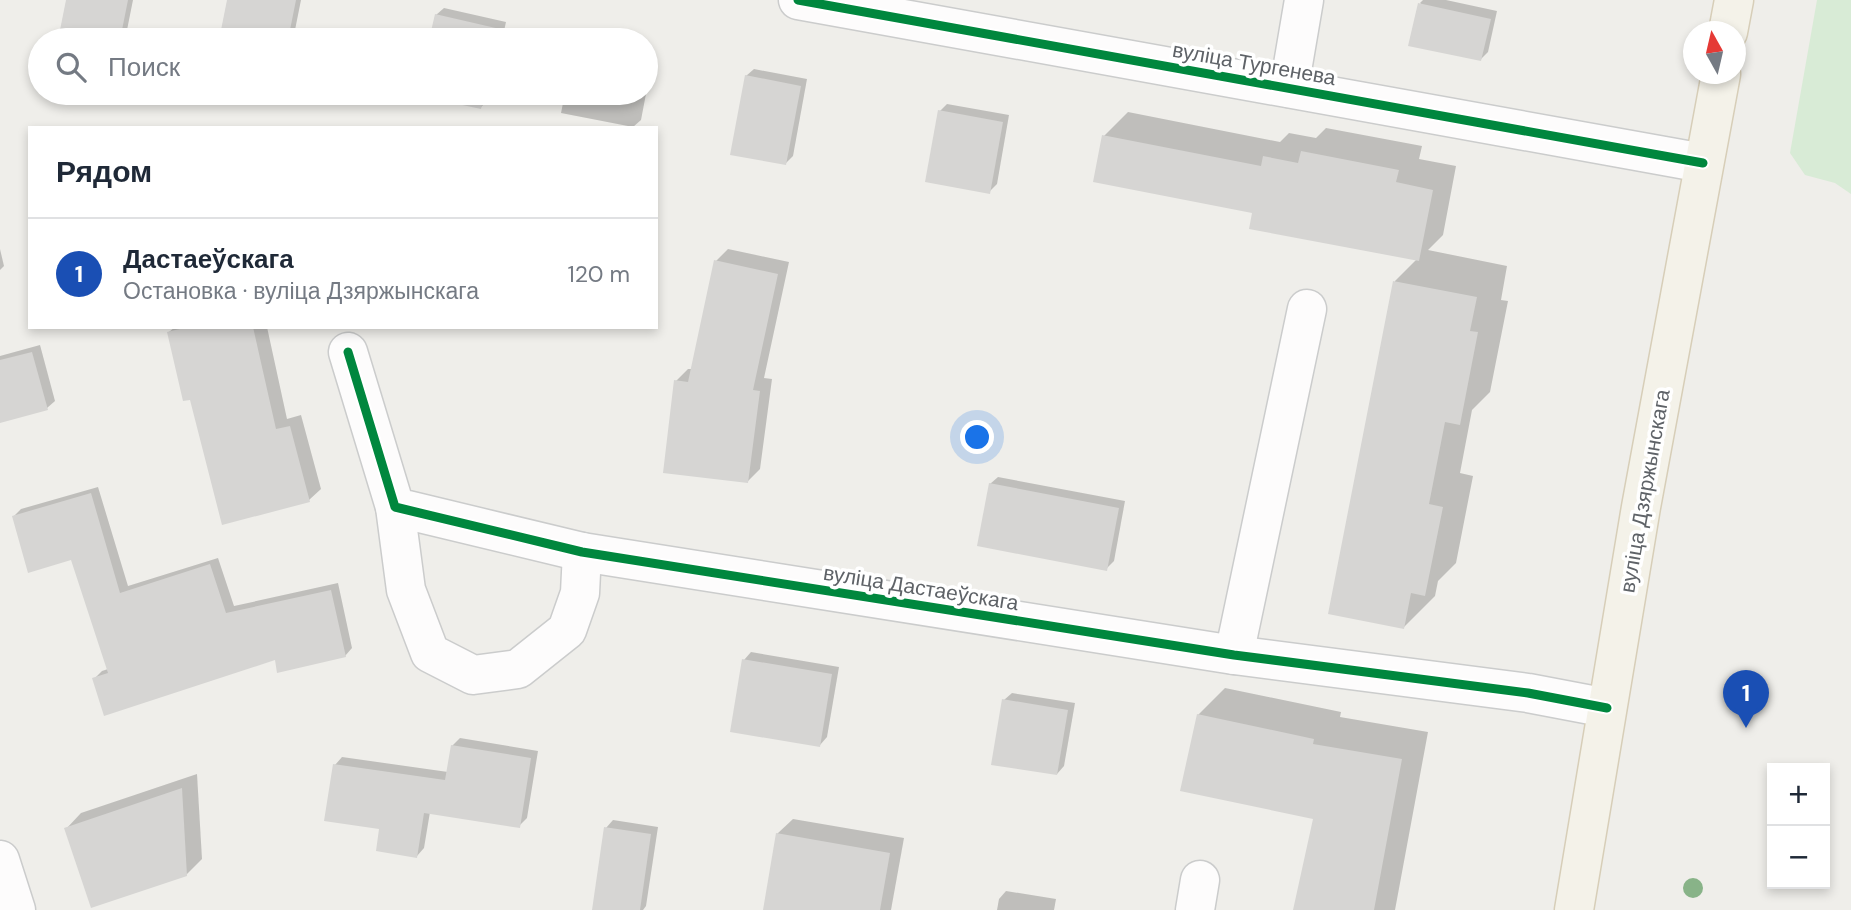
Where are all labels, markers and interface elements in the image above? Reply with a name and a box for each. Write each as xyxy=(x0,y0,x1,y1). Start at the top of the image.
north arrow xyxy=(1683,21,1746,84)
search box xyxy=(28,28,658,105)
street label: вуліца Тургенева xyxy=(1170,36,1338,92)
icon: search xyxy=(52,48,90,86)
text: Поиск xyxy=(108,50,180,84)
text: Рядом xyxy=(56,152,152,191)
text: Дастаеўскага xyxy=(123,242,294,276)
text: 1 xyxy=(75,259,83,289)
text: 120 m xyxy=(567,259,630,289)
text: Остановка · вуліца Дзяржынскага xyxy=(123,276,479,306)
street label: вуліца Дзяржынскага xyxy=(1613,387,1677,595)
your location xyxy=(960,420,994,454)
street label: вуліца Дастаеўскага xyxy=(821,559,1021,617)
pin: 1 xyxy=(1723,670,1769,728)
map controls xyxy=(1767,763,1830,889)
button: + xyxy=(1767,763,1830,826)
button: − xyxy=(1767,826,1830,889)

